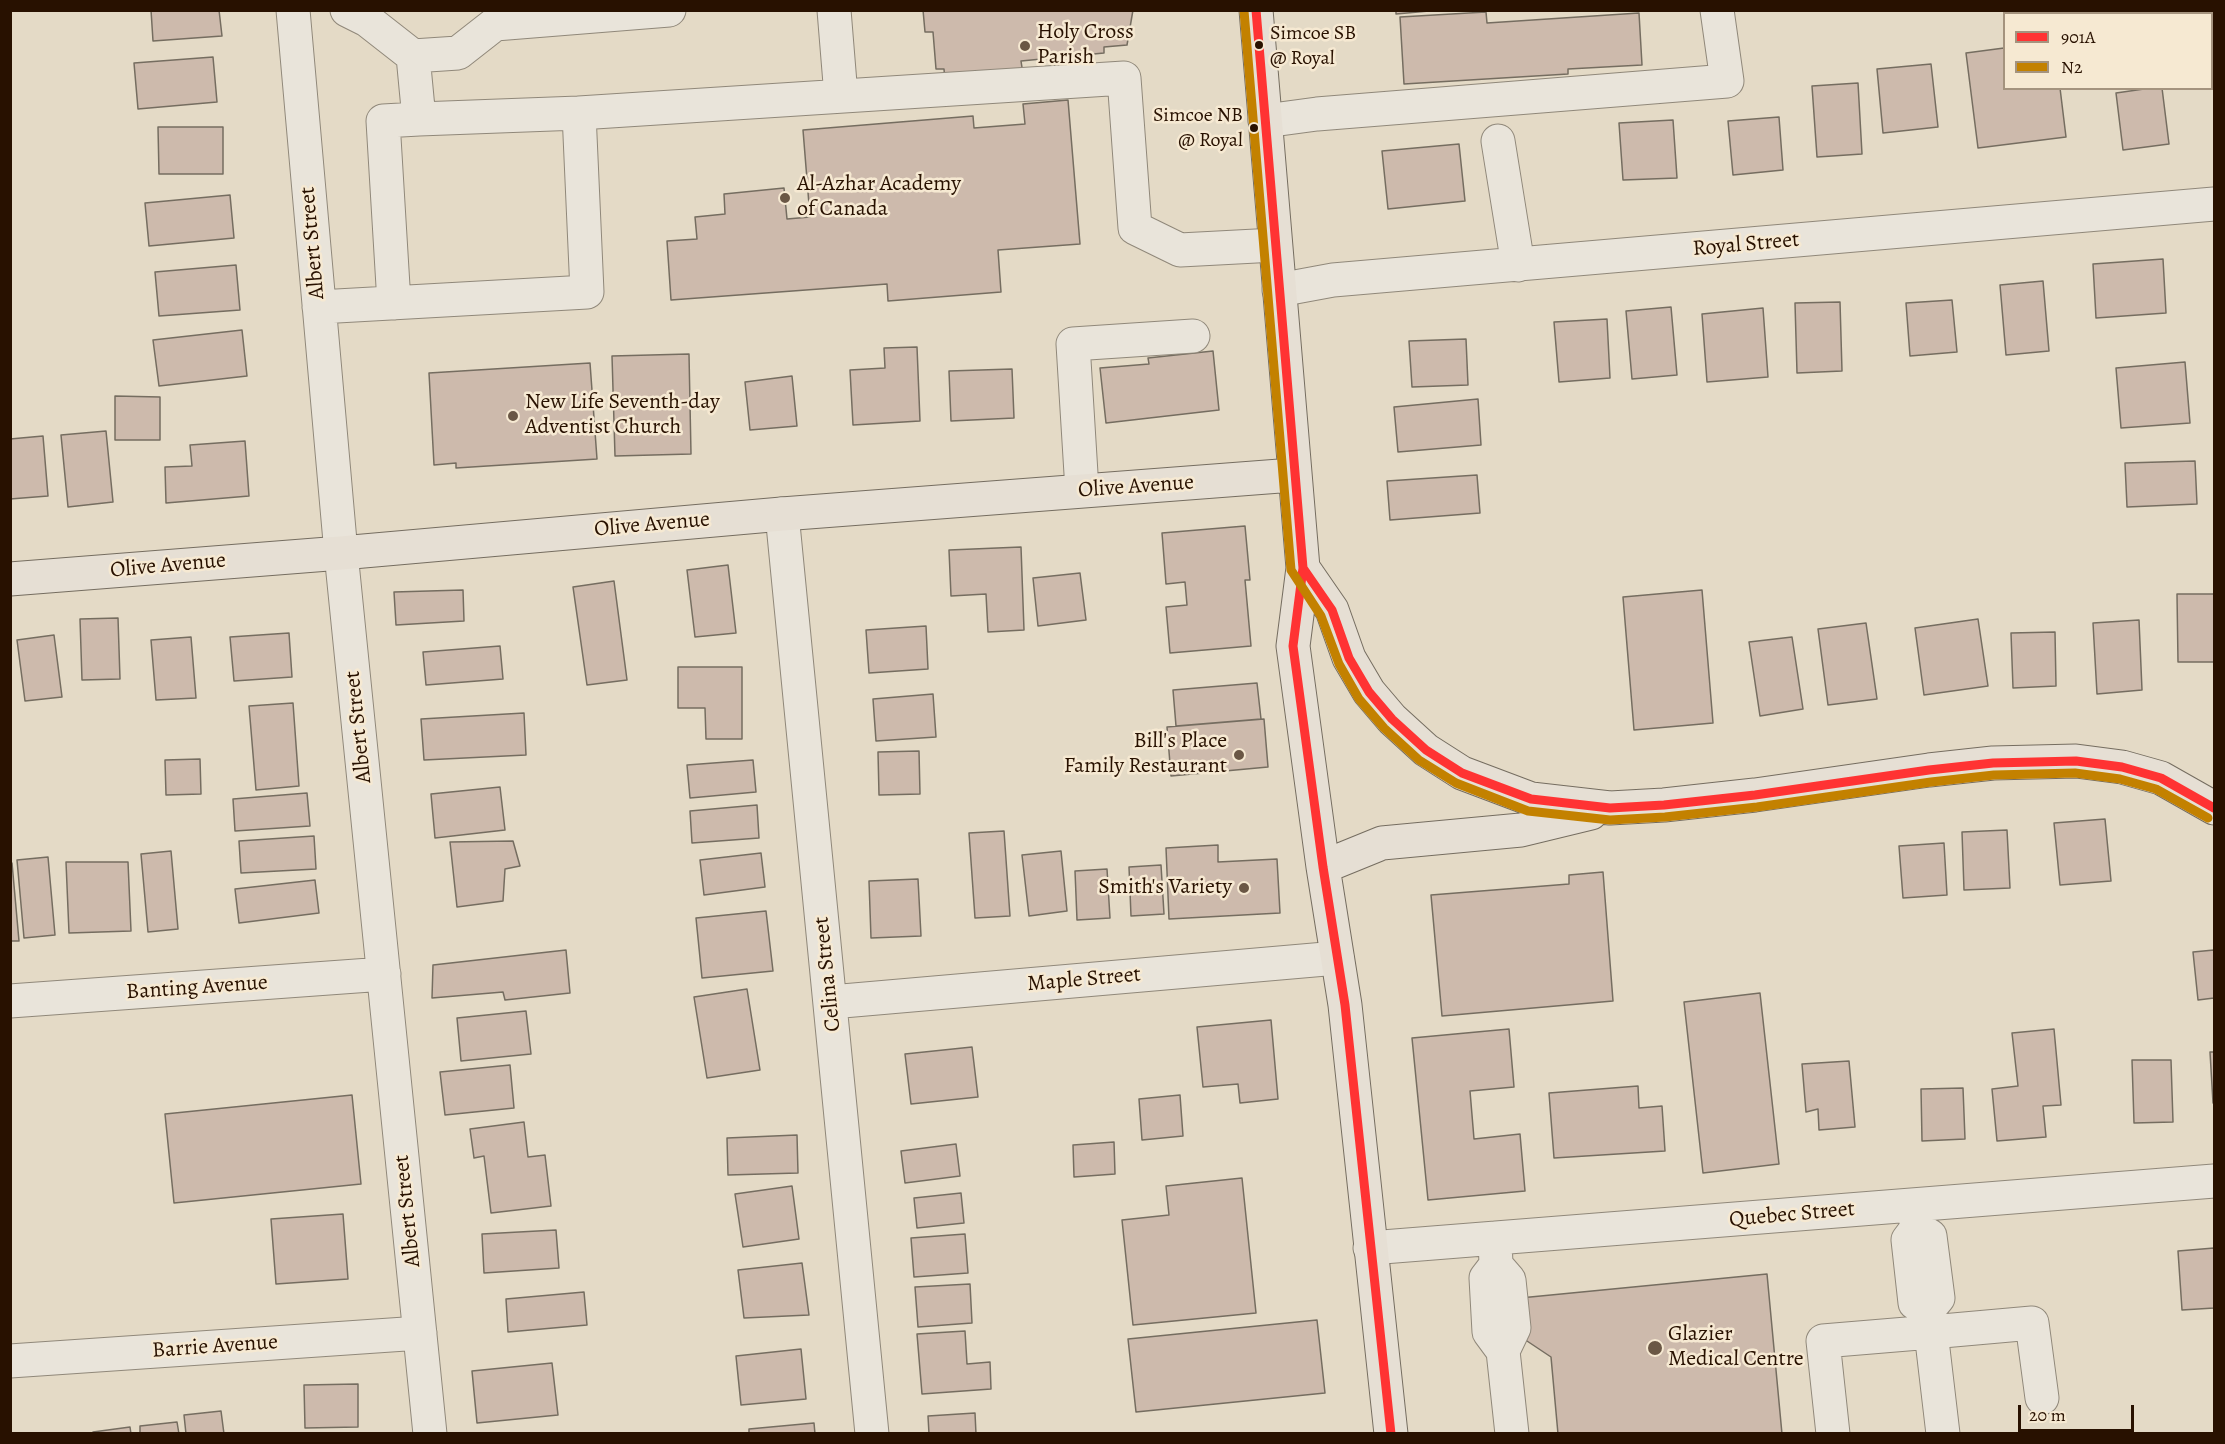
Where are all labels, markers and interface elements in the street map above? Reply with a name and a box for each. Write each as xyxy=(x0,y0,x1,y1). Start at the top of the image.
legend xyxy=(2003,12,2213,90)
place label: Holy Cross Parish xyxy=(1037,20,1134,72)
place label: Simcoe SB @ Royal xyxy=(1270,22,1356,69)
text: 901A xyxy=(2061,25,2095,49)
marker: Holy Cross Parish xyxy=(1018,39,1032,53)
marker: Simcoe SB @ Royal xyxy=(1253,39,1265,51)
text: N2 xyxy=(2061,55,2083,79)
place label: Simcoe NB @ Royal xyxy=(1153,104,1243,151)
marker: Simcoe NB @ Royal xyxy=(1248,122,1260,134)
place label: Al-Azhar Academy of Canada xyxy=(797,172,961,224)
street label: Albert Street xyxy=(295,186,331,300)
marker: Al-Azhar Academy of Canada xyxy=(778,191,792,205)
street label: Royal Street xyxy=(1692,227,1800,263)
place label: New Life Seventh-day Adventist Church xyxy=(525,390,720,442)
marker: New Life Seventh-day Adventist Church xyxy=(506,409,520,423)
street label: Olive Avenue xyxy=(1077,470,1195,504)
street label: Olive Avenue xyxy=(593,507,711,543)
street label: Olive Avenue xyxy=(109,548,227,584)
street label: Albert Street xyxy=(340,669,378,785)
place label: Bill's Place Family Restaurant xyxy=(1064,729,1227,780)
marker: Bill's Place Family Restaurant xyxy=(1232,748,1246,762)
place label: Smith's Variety xyxy=(1098,875,1232,901)
marker: Smith's Variety xyxy=(1237,881,1251,895)
street label: Celina Street xyxy=(809,915,847,1033)
street label: Maple Street xyxy=(1026,962,1142,998)
street label: Banting Avenue xyxy=(125,970,269,1006)
street label: Albert Street xyxy=(389,1153,427,1269)
street label: Quebec Street xyxy=(1728,1196,1856,1234)
place label: Glazier Medical Centre xyxy=(1668,1322,1804,1374)
street label: Barrie Avenue xyxy=(151,1329,279,1365)
marker: Glazier Medical Centre xyxy=(1646,1339,1664,1357)
scale bar xyxy=(2021,1393,2136,1431)
text: 20 m xyxy=(2029,1403,2066,1427)

